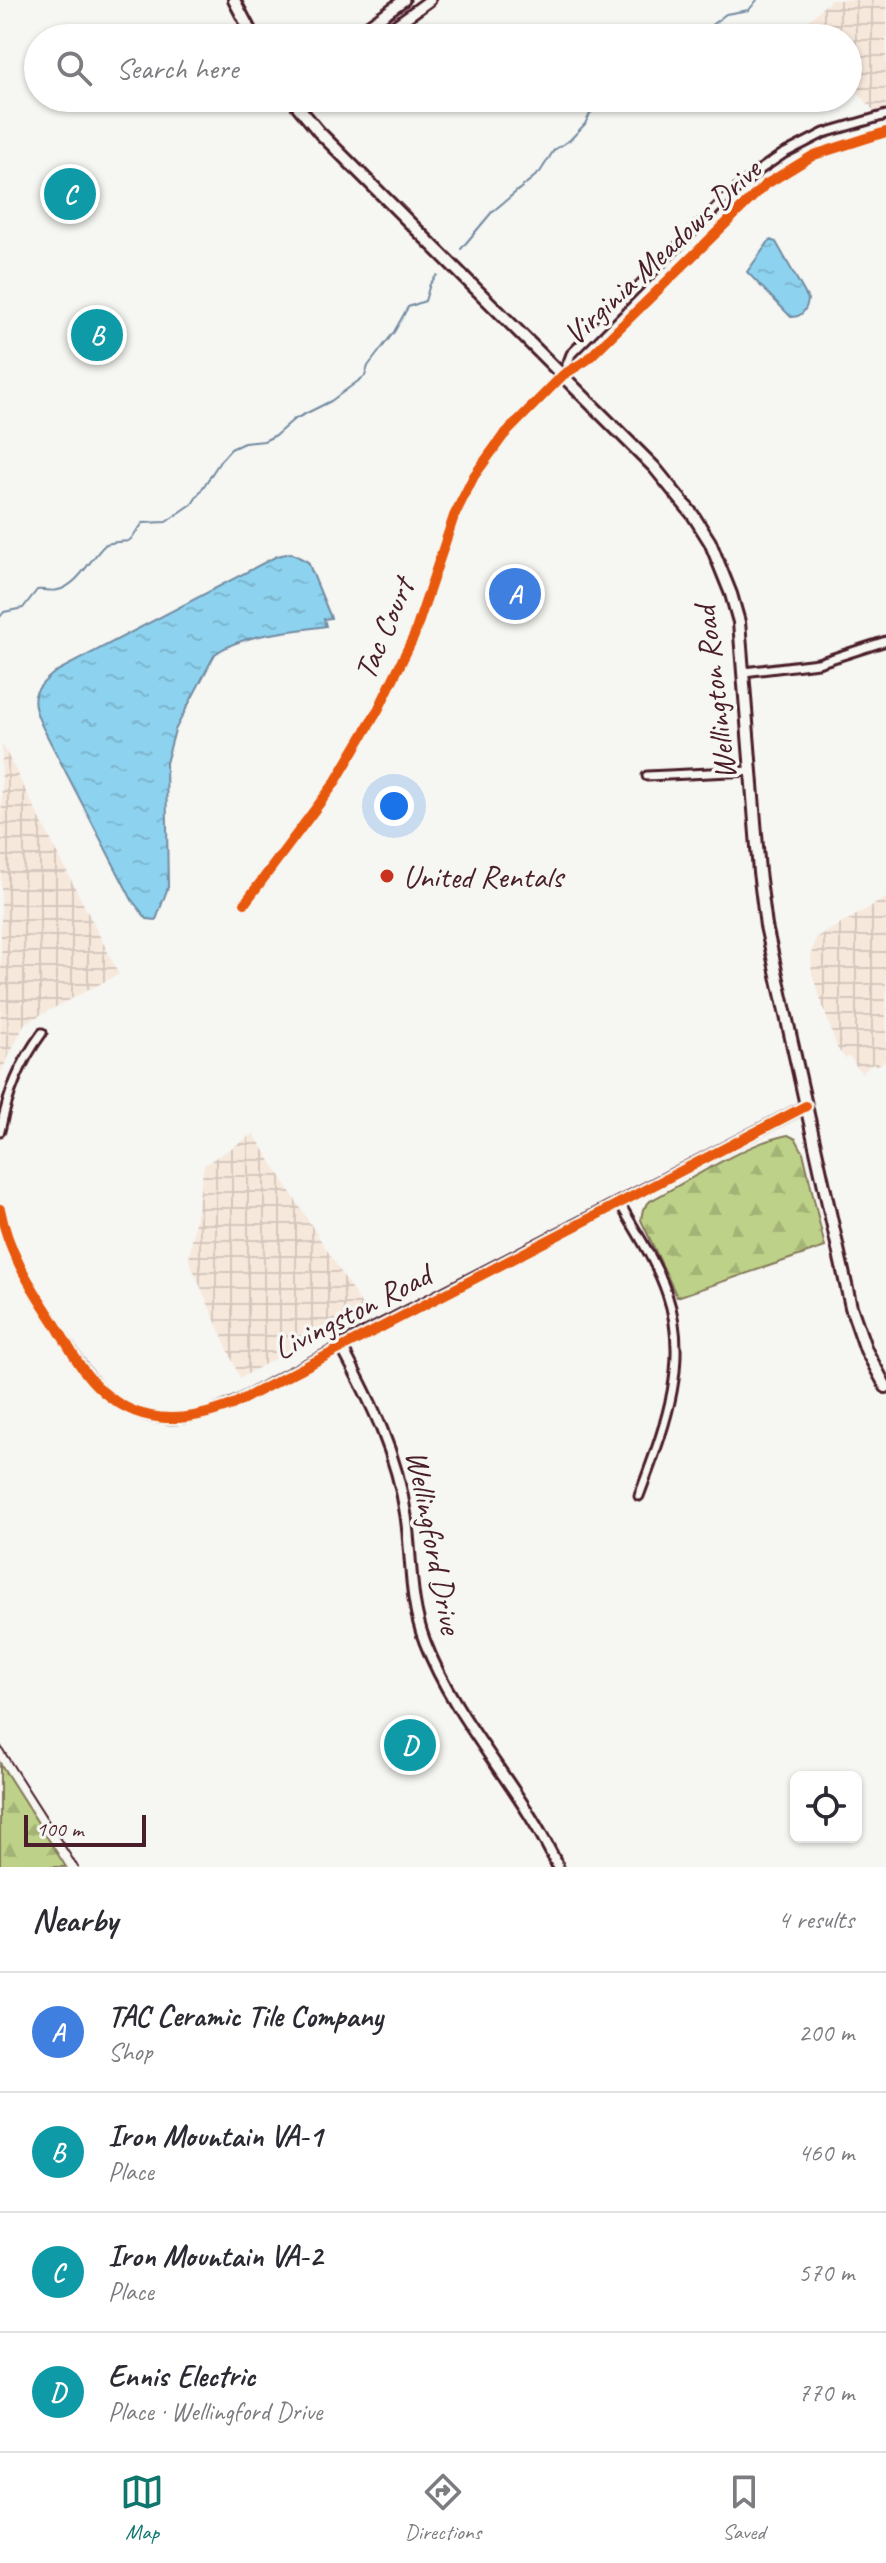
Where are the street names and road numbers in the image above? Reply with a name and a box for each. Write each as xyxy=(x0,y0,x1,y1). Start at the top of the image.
street label: Virginia Meadows Drive xyxy=(555,148,771,354)
street label: Tac Court xyxy=(345,568,425,686)
street label: Wellington Road xyxy=(683,600,746,782)
street label: Livingston Road xyxy=(266,1253,441,1369)
street label: Wellingford Drive xyxy=(396,1447,472,1640)

